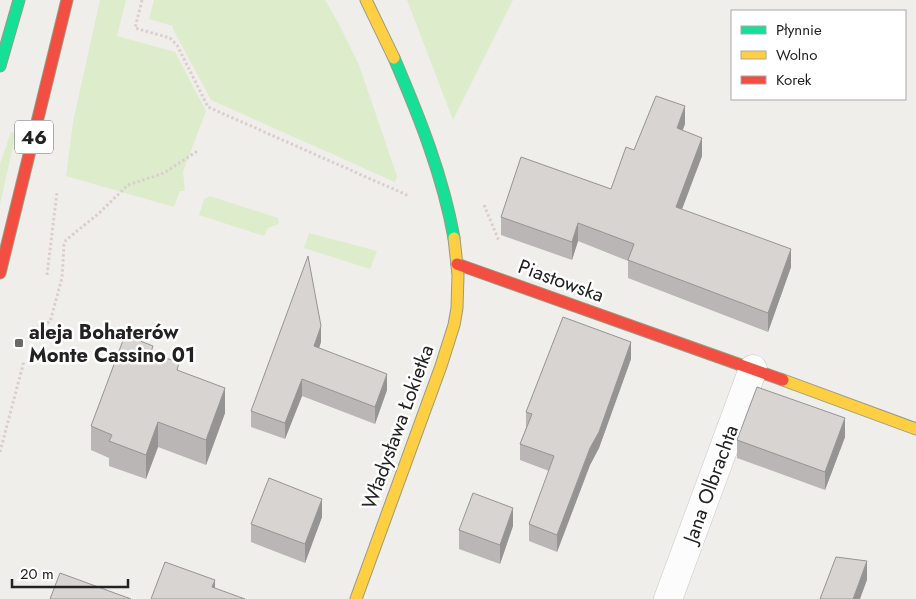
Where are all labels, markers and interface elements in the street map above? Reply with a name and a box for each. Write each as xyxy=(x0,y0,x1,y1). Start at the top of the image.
legend xyxy=(731,10,906,100)
text: Płynnie xyxy=(776,19,822,41)
text: Wolno xyxy=(776,44,817,66)
text: Korek xyxy=(776,69,812,91)
road number: 46 xyxy=(15,120,53,154)
street label: Piastowska xyxy=(514,252,608,310)
place label: aleja Bohaterów Monte Cassino 01 xyxy=(29,318,195,370)
marker: aleja Bohaterów Monte Cassino 01 xyxy=(13,337,25,349)
street label: Władysława Łokietka xyxy=(355,341,441,513)
street label: Jana Olbrachta xyxy=(675,421,746,550)
scale bar xyxy=(12,556,129,588)
text: 20 m xyxy=(20,563,54,585)

